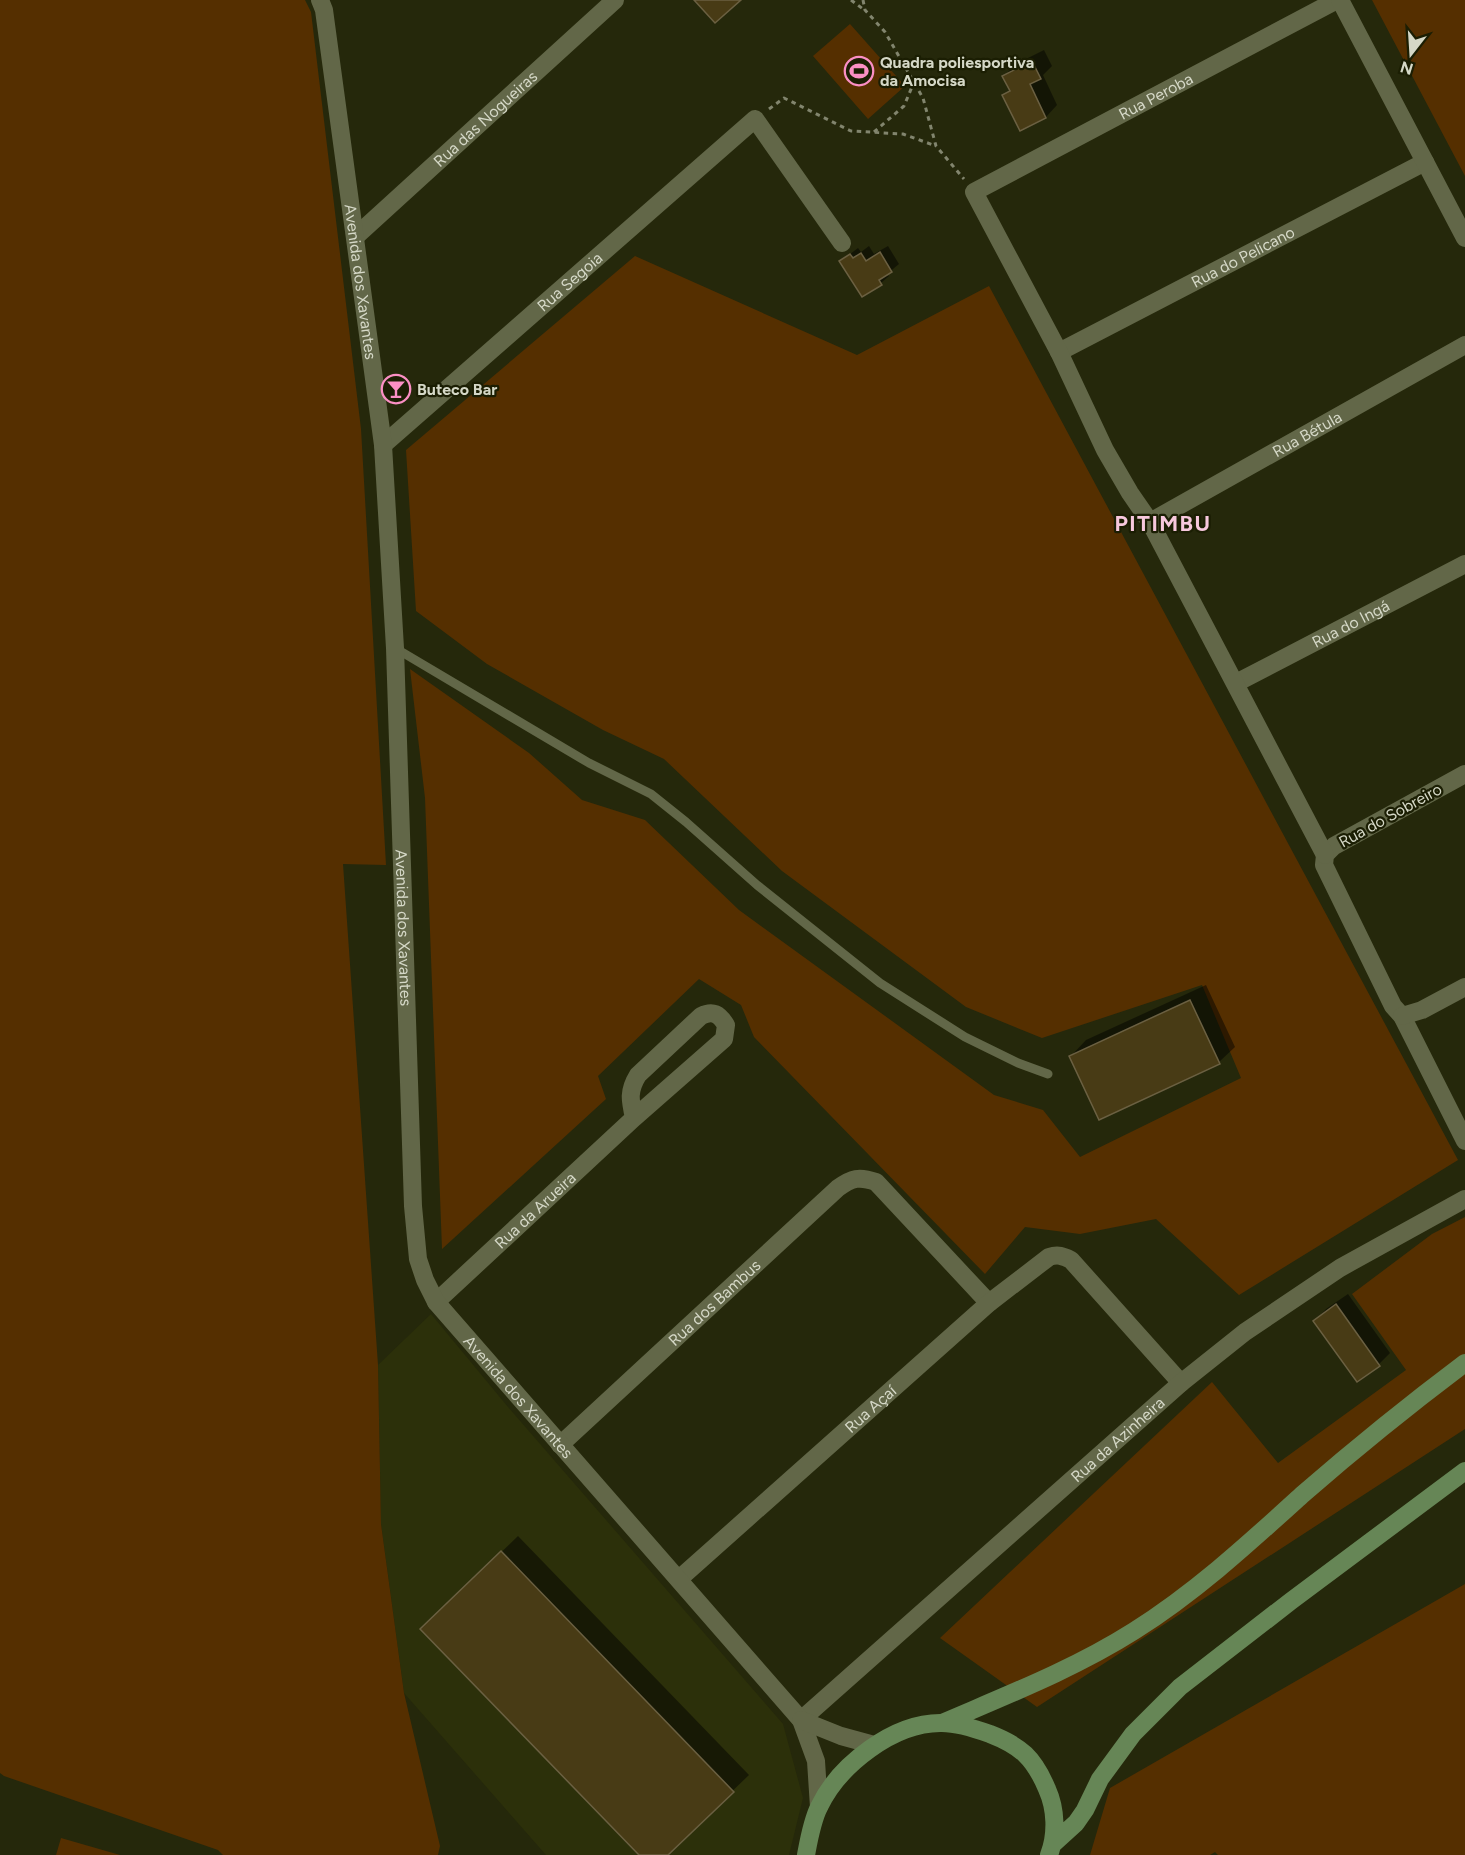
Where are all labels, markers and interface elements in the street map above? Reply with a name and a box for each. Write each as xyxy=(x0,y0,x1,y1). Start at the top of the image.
north arrow xyxy=(1381,24,1441,84)
place label: Quadra poliesportiva da Amocisa xyxy=(880,53,1034,90)
sports icon: Quadra poliesportiva da Amocisa xyxy=(843,55,875,87)
text: N xyxy=(1398,57,1415,79)
street label: Rua das Nogueiras xyxy=(430,67,541,171)
street label: Rua Peroba xyxy=(1115,69,1196,124)
street label: Avenida dos Xavantes xyxy=(340,203,380,361)
street label: Rua do Pelicano xyxy=(1188,222,1298,292)
street label: Rua Segoia xyxy=(533,248,606,316)
bar icon: Buteco Bar xyxy=(380,373,412,405)
place label: Buteco Bar xyxy=(417,380,497,399)
street label: Rua Bétula xyxy=(1269,407,1345,461)
district label: PITIMBU xyxy=(1114,510,1212,537)
street label: Rua do Ingá xyxy=(1309,596,1393,652)
street label: Rua do Sobreiro xyxy=(1335,779,1445,852)
street label: Avenida dos Xavantes xyxy=(392,849,416,1006)
street label: Rua da Arueira xyxy=(491,1168,580,1253)
street label: Rua dos Bambus xyxy=(665,1256,765,1350)
street label: Avenida dos Xavantes xyxy=(460,1332,577,1462)
street label: Rua Açaí xyxy=(841,1380,901,1437)
street label: Rua da Azinheira xyxy=(1067,1393,1169,1486)

